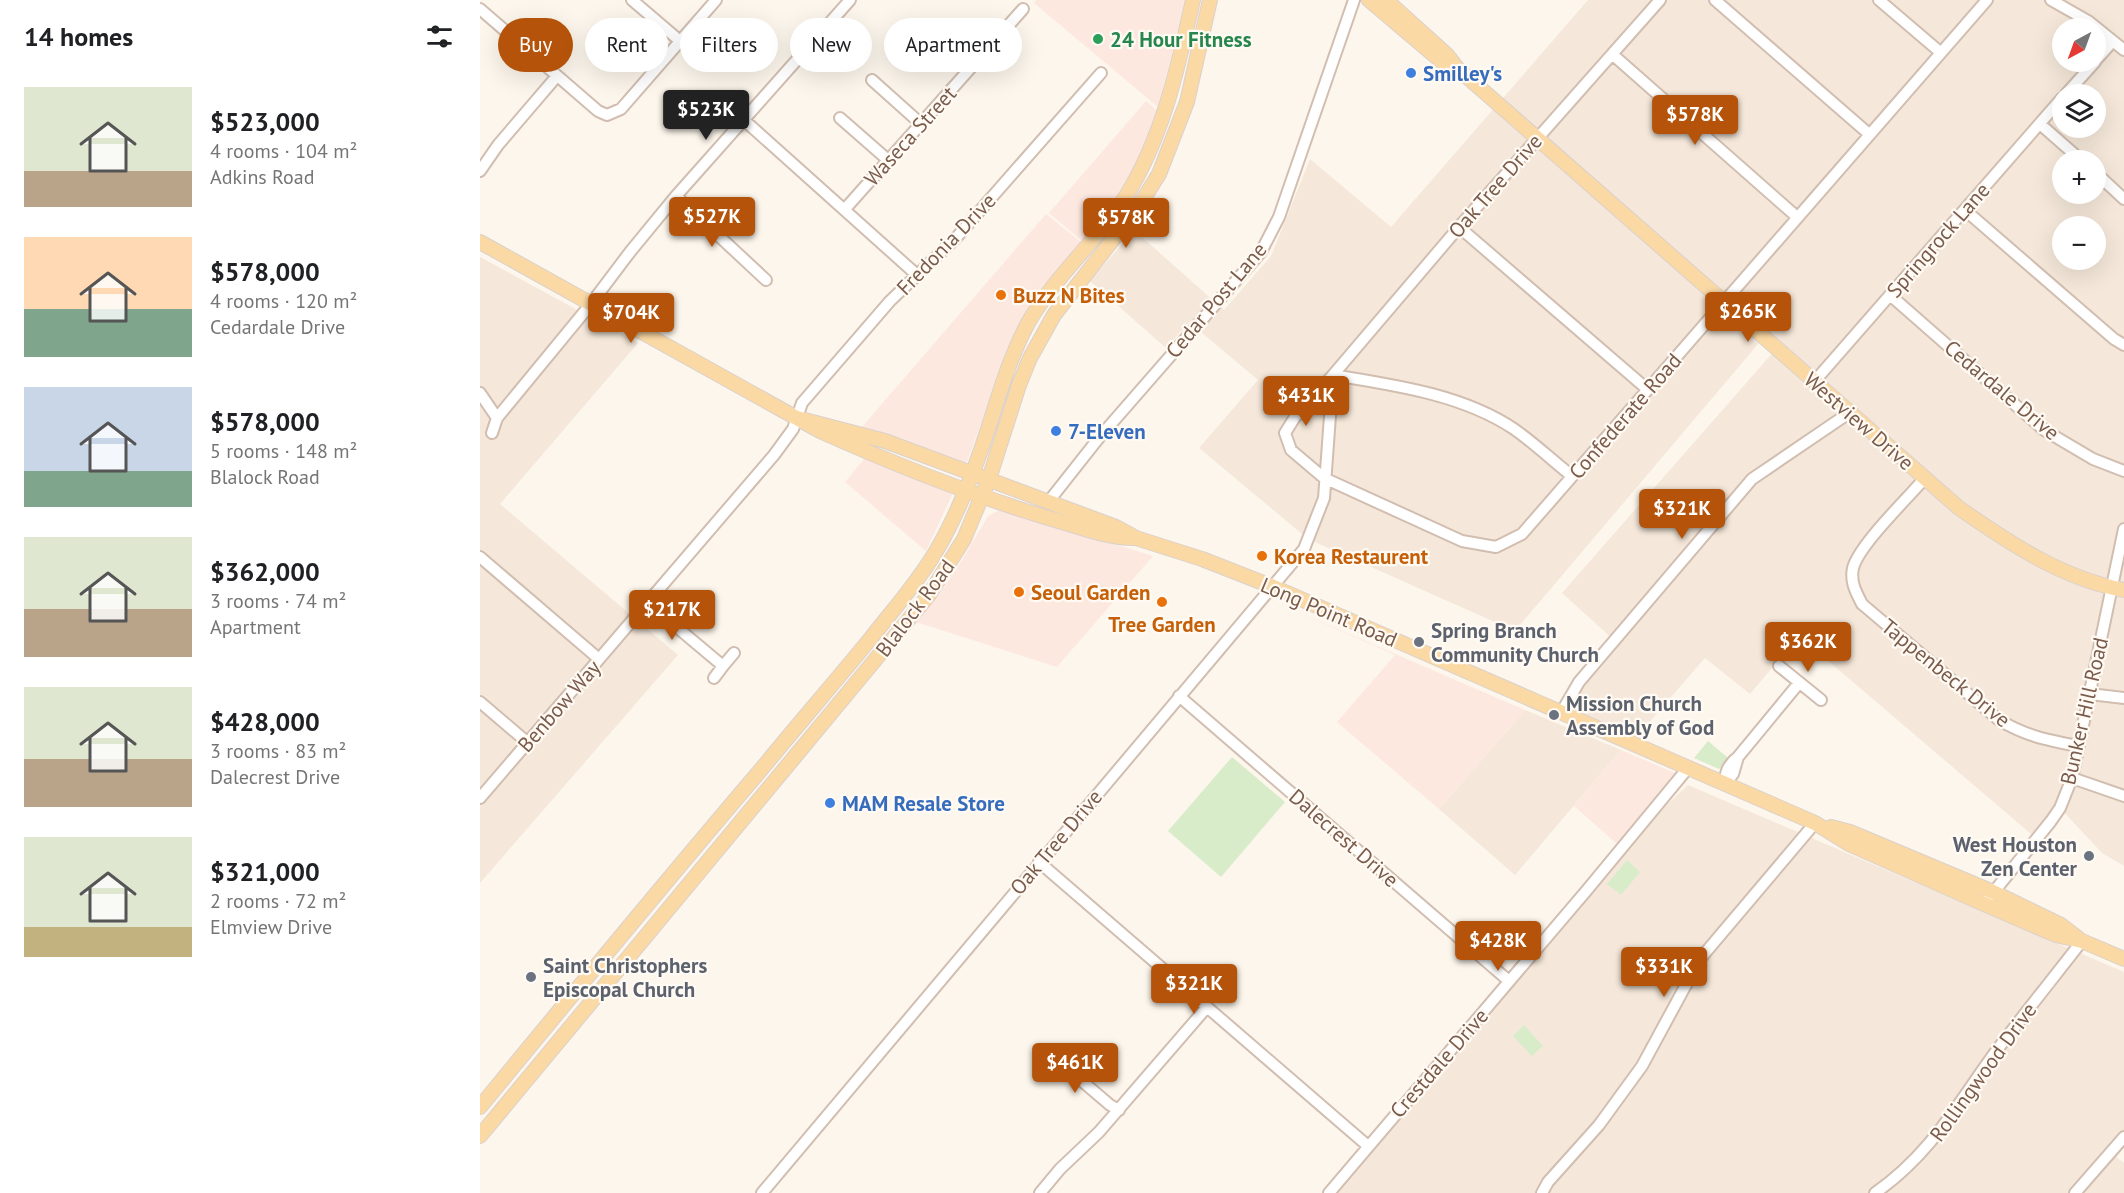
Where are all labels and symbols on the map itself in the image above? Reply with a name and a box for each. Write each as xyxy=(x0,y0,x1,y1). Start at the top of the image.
north arrow xyxy=(2052,18,2106,72)
place label: 24 Hour Fitness xyxy=(1110,26,1252,53)
marker: 24 Hour Fitness xyxy=(1091,32,1105,46)
place label: Smilley's xyxy=(1423,60,1502,87)
marker: Smilley's xyxy=(1404,66,1418,80)
street label: Waseca Street xyxy=(858,80,962,192)
pin: $523K xyxy=(664,90,748,141)
pin: $578K xyxy=(1653,95,1737,146)
street label: Oak Tree Drive xyxy=(1442,128,1548,244)
street label: Springrock Lane xyxy=(1881,177,1995,303)
street label: Fredonia Drive xyxy=(891,187,1001,301)
pin: $527K xyxy=(670,197,754,248)
pin: $578K xyxy=(1084,198,1168,249)
street label: Cedar Post Lane xyxy=(1160,236,1272,364)
place label: Buzz N Bites xyxy=(1013,282,1125,309)
marker: Buzz N Bites xyxy=(994,288,1008,302)
pin: $265K xyxy=(1706,292,1790,343)
pin: $704K xyxy=(589,293,673,344)
street label: Cedardale Drive xyxy=(1939,334,2065,446)
street label: Confederate Road xyxy=(1563,347,1687,485)
street label: Westview Drive xyxy=(1798,366,1920,476)
pin: $431K xyxy=(1264,376,1348,427)
place label: 7-Eleven xyxy=(1068,418,1146,445)
marker: 7-Eleven xyxy=(1049,424,1063,438)
pin: $321K xyxy=(1640,489,1724,540)
place label: Korea Restaurent xyxy=(1274,543,1429,570)
marker: Korea Restaurent xyxy=(1255,549,1269,563)
street label: Blalock Road xyxy=(870,554,960,662)
street label: Long Point Road xyxy=(1257,571,1401,653)
place label: Seoul Garden xyxy=(1031,579,1151,606)
marker: Seoul Garden xyxy=(1012,585,1026,599)
pin: $217K xyxy=(630,590,714,641)
marker: Tree Garden xyxy=(1155,595,1169,609)
place label: Tree Garden xyxy=(1108,611,1216,638)
street label: Tappenbeck Drive xyxy=(1876,613,2016,733)
place label: Spring Branch Community Church xyxy=(1431,617,1599,668)
pin: $362K xyxy=(1766,622,1850,673)
marker: Spring Branch Community Church xyxy=(1412,635,1426,649)
street label: Bunker Hill Road xyxy=(2054,635,2114,787)
street label: Benbow Way xyxy=(512,654,607,758)
place label: Mission Church Assembly of God xyxy=(1566,690,1714,741)
marker: Mission Church Assembly of God xyxy=(1547,708,1561,722)
street label: Dalecrest Drive xyxy=(1284,783,1404,893)
street label: Oak Tree Drive xyxy=(1004,784,1108,900)
place label: MAM Resale Store xyxy=(842,790,1005,817)
marker: MAM Resale Store xyxy=(823,796,837,810)
place label: West Houston Zen Center xyxy=(1953,831,2078,882)
marker: West Houston Zen Center xyxy=(2082,849,2096,863)
pin: $428K xyxy=(1456,921,1540,972)
pin: $331K xyxy=(1622,947,1706,998)
place label: Saint Christophers Episcopal Church xyxy=(543,952,707,1003)
pin: $321K xyxy=(1152,964,1236,1015)
marker: Saint Christophers Episcopal Church xyxy=(524,970,538,984)
street label: Rollingwood Drive xyxy=(1924,997,2042,1147)
street label: Crestdale Drive xyxy=(1384,1003,1494,1123)
pin: $461K xyxy=(1033,1043,1117,1094)

